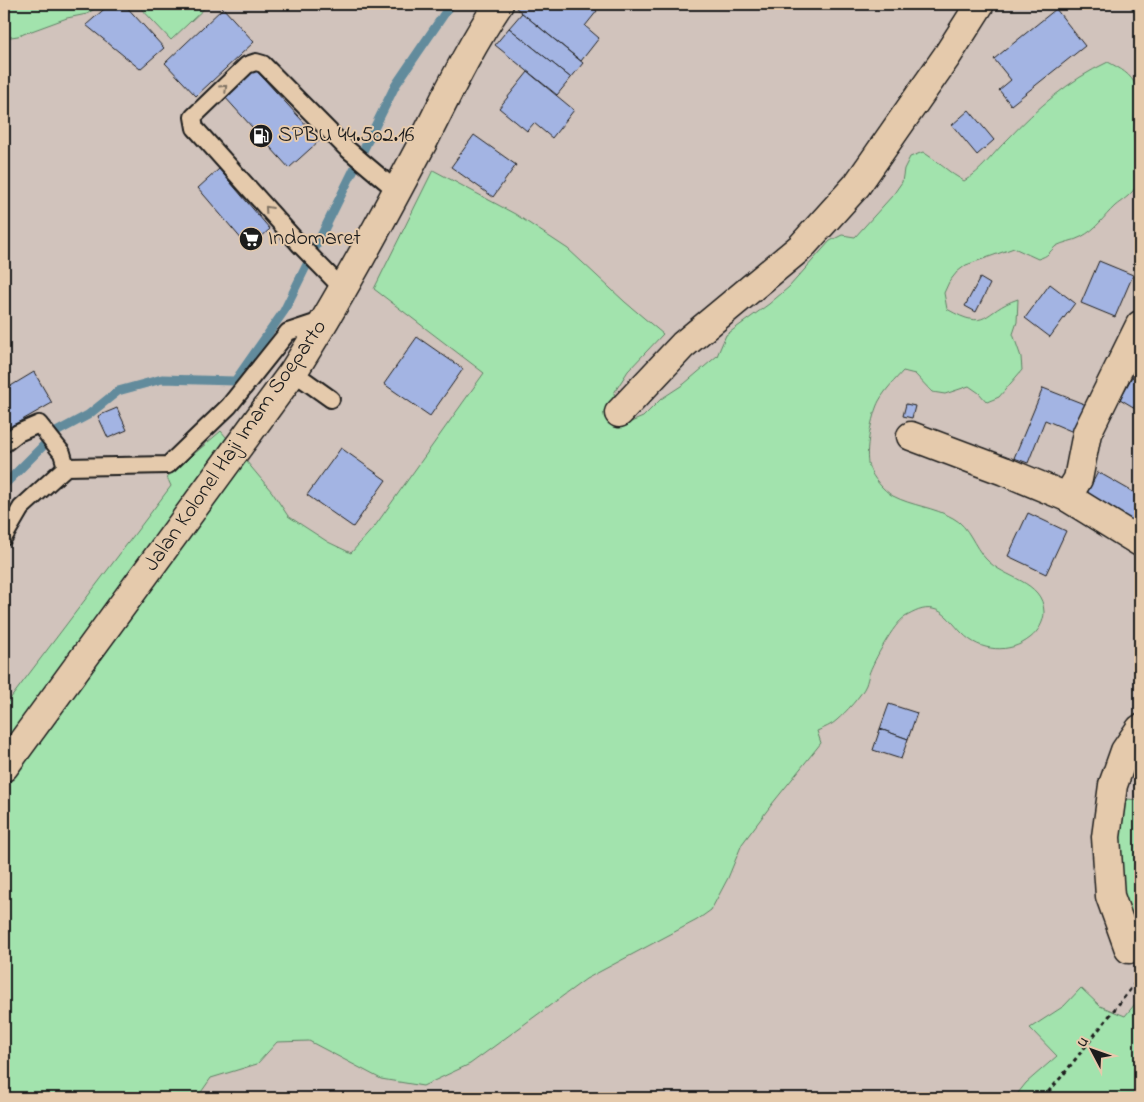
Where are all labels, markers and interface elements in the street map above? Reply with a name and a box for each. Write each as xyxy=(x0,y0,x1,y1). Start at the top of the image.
one-way arrow xyxy=(218,84,227,93)
place label: SPBU 44.502.16 xyxy=(278,120,415,152)
fuel station icon: SPBU 44.502.16 xyxy=(248,123,274,149)
one-way arrow xyxy=(264,206,273,215)
place label: Indomaret xyxy=(268,223,361,255)
supermarket icon: Indomaret xyxy=(238,226,264,252)
street label: Jalan Kolonel Haji Imam Soeparto xyxy=(137,313,335,579)
north arrow xyxy=(1066,1024,1116,1074)
text: U xyxy=(1072,1032,1094,1053)

